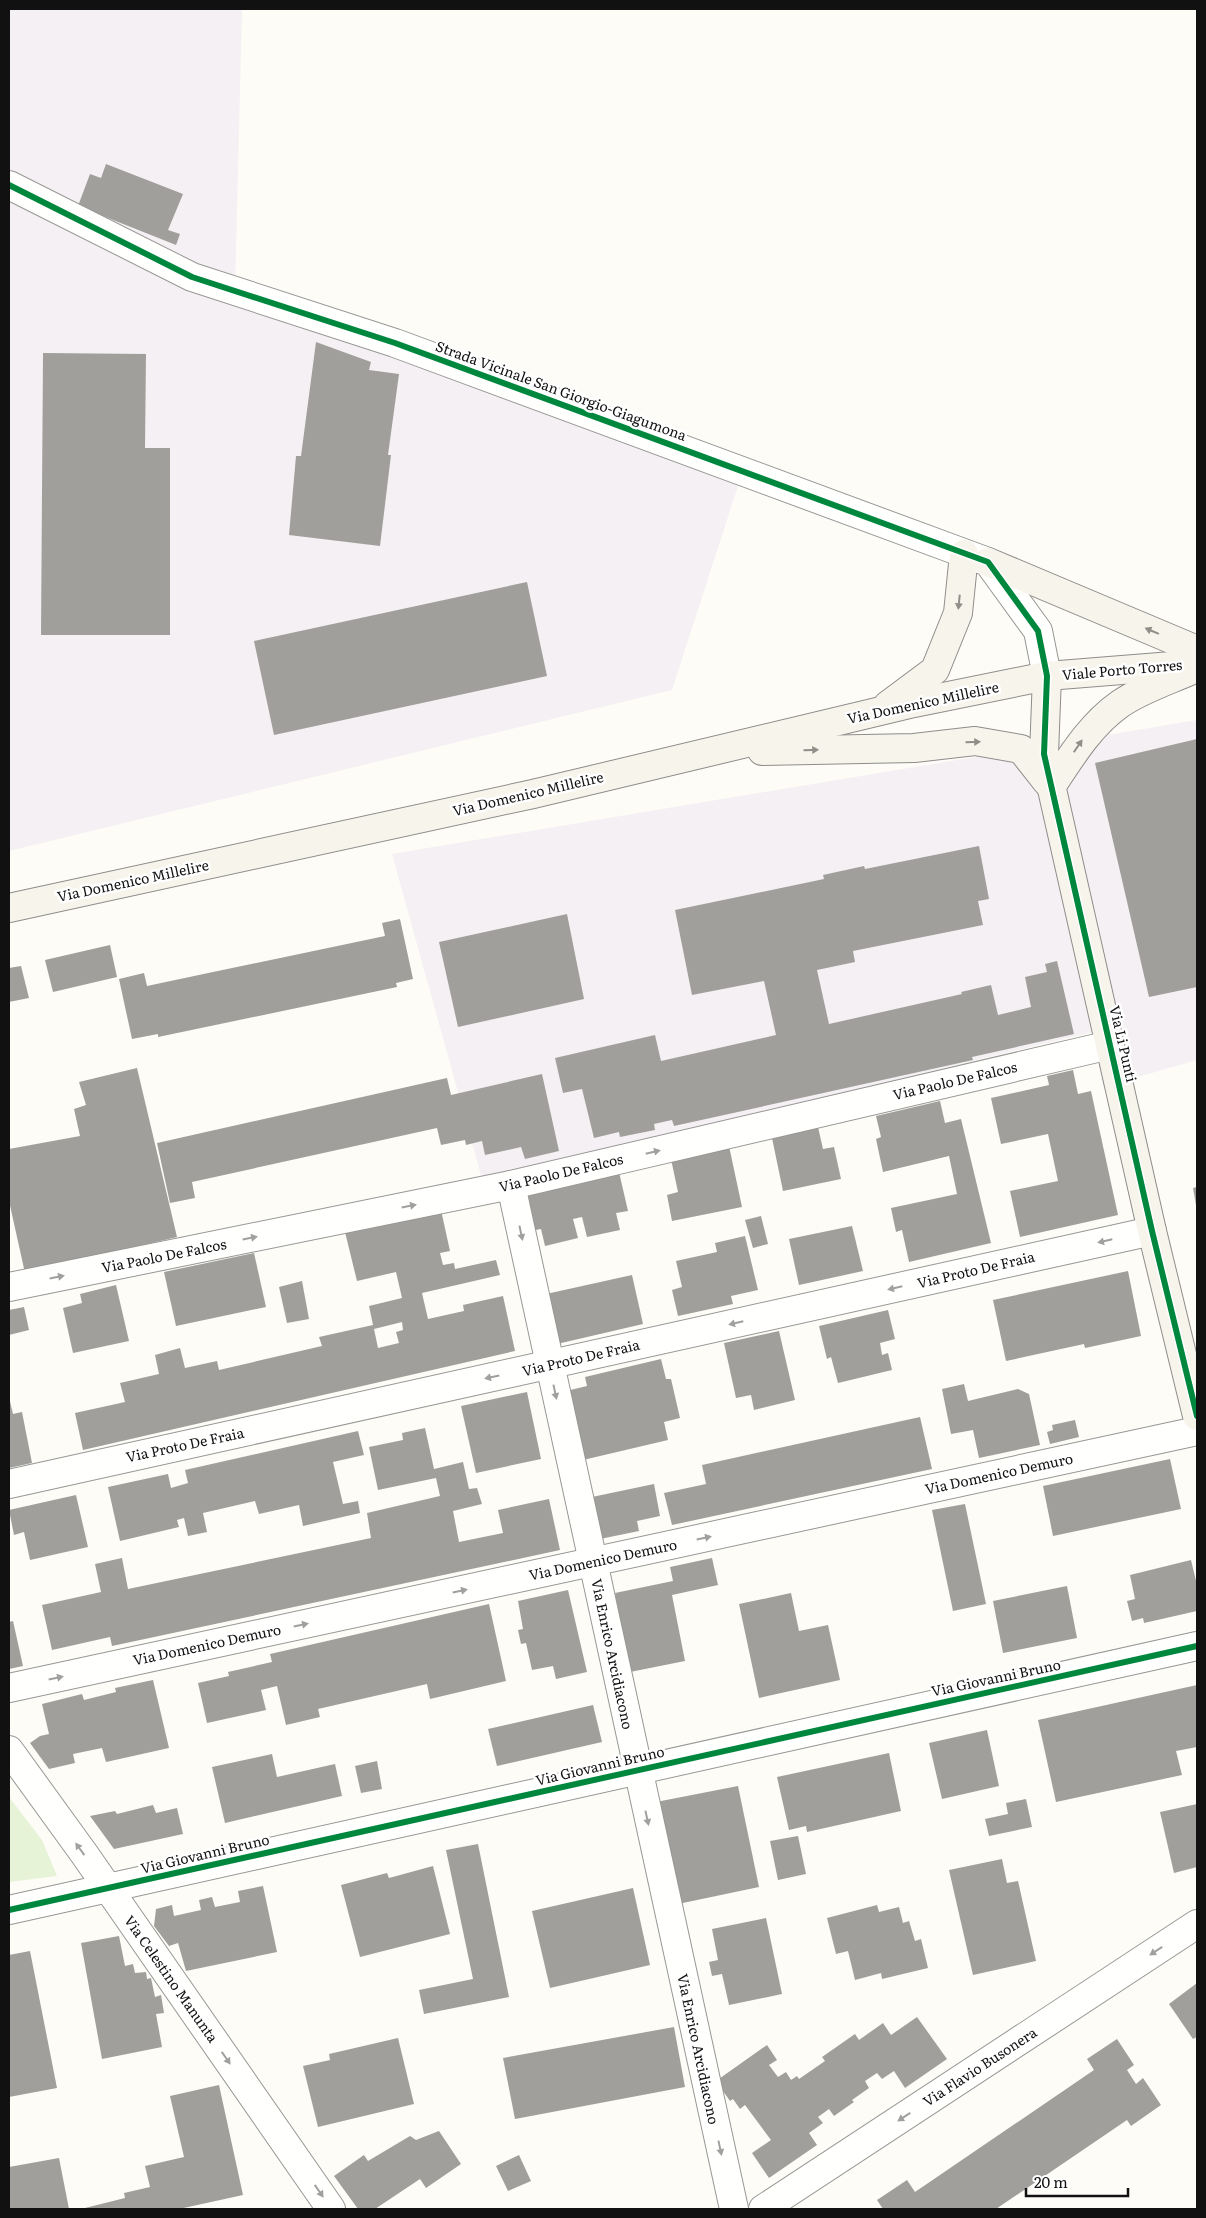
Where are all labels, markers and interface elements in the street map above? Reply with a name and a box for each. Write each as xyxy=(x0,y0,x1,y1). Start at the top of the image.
street label: Strada Vicinale San Giorgio-Giagumona xyxy=(433,335,690,445)
one-way arrow xyxy=(955,594,963,610)
one-way arrow xyxy=(1144,627,1159,635)
street label: Viale Porto Torres xyxy=(1061,654,1183,684)
street label: Via Domenico Millelire xyxy=(845,676,1000,728)
one-way arrow xyxy=(965,738,981,746)
one-way arrow xyxy=(1073,739,1083,753)
one-way arrow xyxy=(803,746,819,754)
street label: Via Domenico Millelire xyxy=(450,766,605,820)
street label: Via Domenico Millelire xyxy=(55,854,210,906)
street label: Via Li Punti xyxy=(1105,1004,1143,1084)
street label: Via Paolo De Falcos xyxy=(891,1056,1019,1104)
street label: Via Paolo De Falcos xyxy=(497,1148,625,1196)
one-way arrow xyxy=(646,1148,661,1156)
one-way arrow xyxy=(402,1202,417,1210)
one-way arrow xyxy=(517,1226,525,1241)
street label: Via Paolo De Falcos xyxy=(100,1233,228,1277)
one-way arrow xyxy=(243,1234,259,1242)
one-way arrow xyxy=(1097,1237,1112,1245)
street label: Via Proto De Fraia xyxy=(915,1246,1037,1292)
one-way arrow xyxy=(49,1273,65,1281)
one-way arrow xyxy=(887,1284,902,1292)
one-way arrow xyxy=(729,1319,744,1327)
street label: Via Proto De Fraia xyxy=(520,1334,642,1380)
one-way arrow xyxy=(485,1373,500,1381)
one-way arrow xyxy=(552,1384,560,1400)
street label: Via Proto De Fraia xyxy=(124,1422,246,1466)
street label: Via Domenico Demuro xyxy=(923,1448,1075,1499)
street label: Via Domenico Demuro xyxy=(527,1534,679,1585)
one-way arrow xyxy=(696,1534,711,1542)
street label: Via Enrico Arcidiacono xyxy=(587,1577,639,1731)
one-way arrow xyxy=(452,1587,467,1595)
street label: Via Domenico Demuro xyxy=(131,1619,283,1670)
one-way arrow xyxy=(293,1621,308,1629)
street label: Via Giovanni Bruno xyxy=(929,1654,1062,1701)
one-way arrow xyxy=(49,1674,64,1682)
street label: Via Giovanni Bruno xyxy=(533,1740,666,1790)
one-way arrow xyxy=(643,1811,651,1826)
street label: Via Giovanni Bruno xyxy=(138,1828,271,1878)
one-way arrow xyxy=(75,1842,85,1856)
street label: Via Celestino Manunta xyxy=(120,1911,224,2046)
one-way arrow xyxy=(1150,1946,1163,1956)
street label: Via Enrico Arcidiacono xyxy=(673,1972,725,2126)
street label: Via Flavio Busonera xyxy=(919,2022,1041,2111)
one-way arrow xyxy=(221,2051,231,2065)
one-way arrow xyxy=(897,2112,910,2122)
one-way arrow xyxy=(716,2140,724,2155)
scale bar xyxy=(1026,2166,1128,2198)
text: 20 m xyxy=(1034,2170,1068,2193)
one-way arrow xyxy=(314,2185,324,2198)

